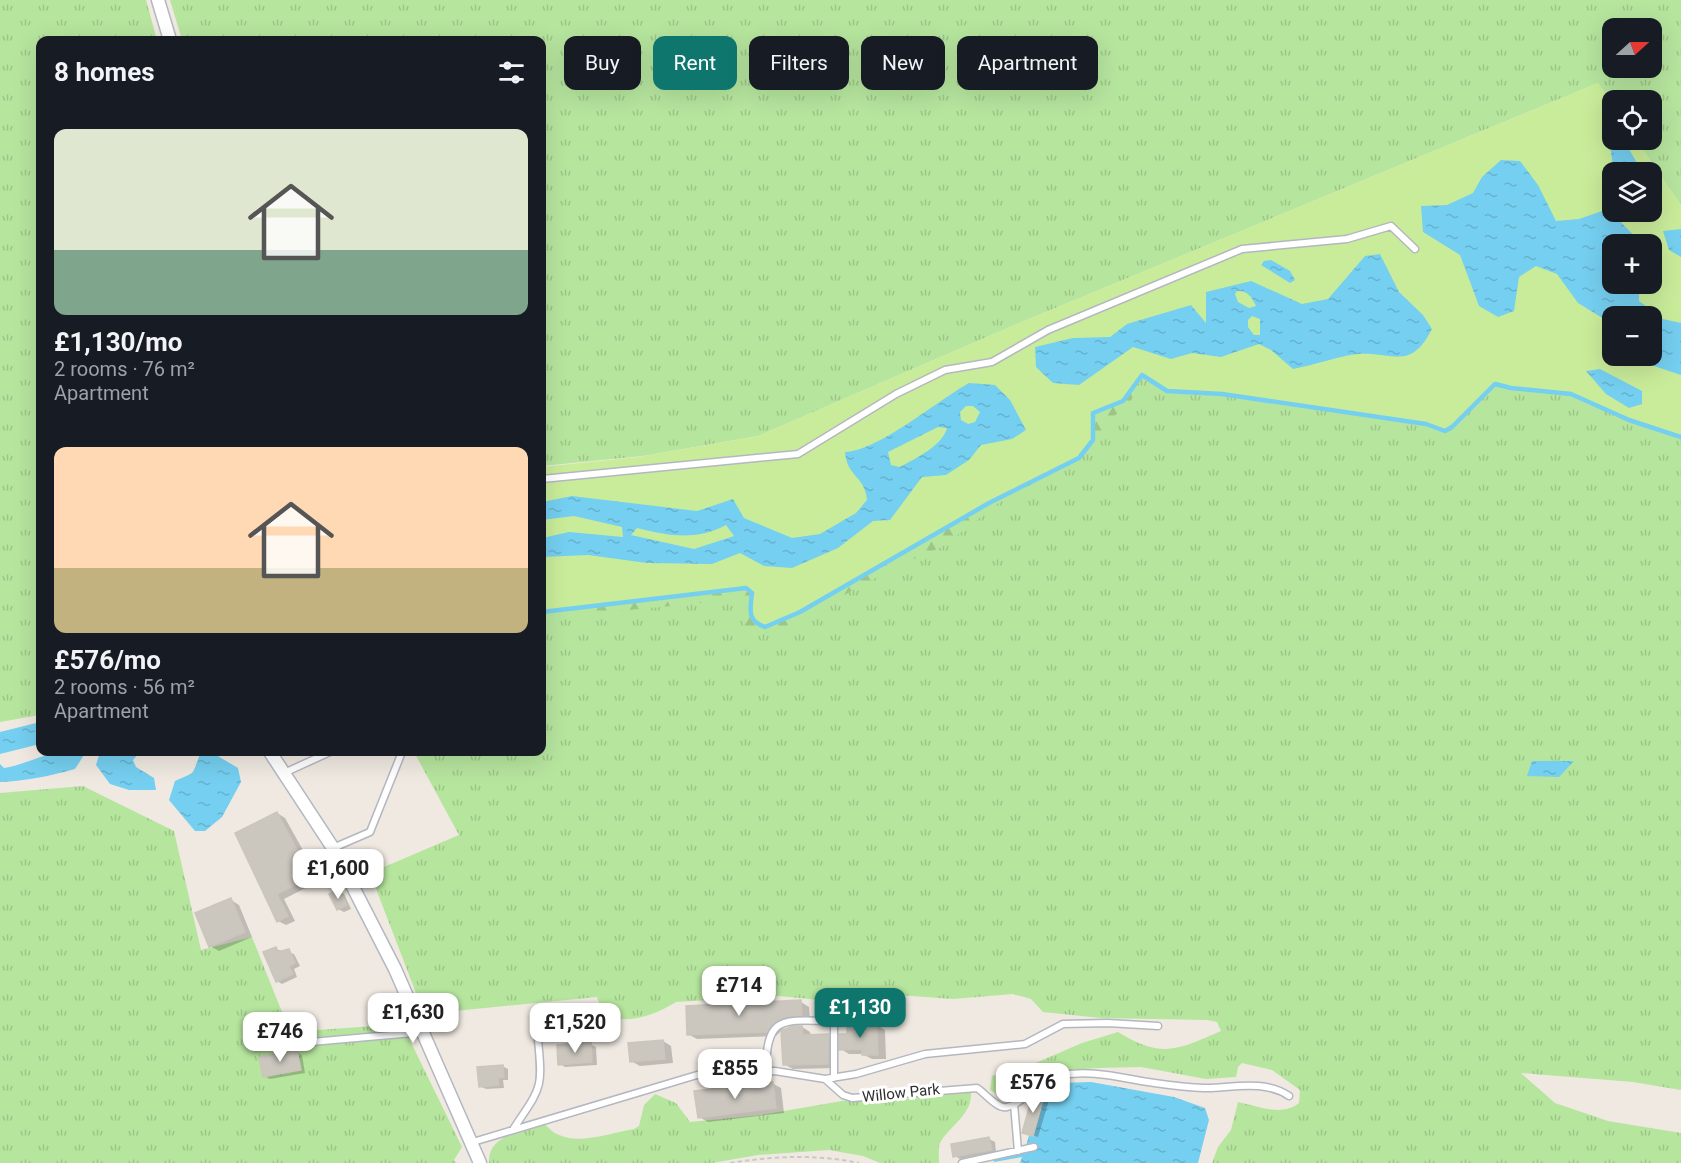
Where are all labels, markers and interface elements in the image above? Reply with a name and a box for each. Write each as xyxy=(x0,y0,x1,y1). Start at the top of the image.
north arrow xyxy=(1602,18,1662,78)
map controls xyxy=(1602,18,1662,366)
chip: Buy xyxy=(564,36,641,90)
chip: Rent xyxy=(653,36,737,90)
chip: Filters xyxy=(749,36,849,90)
chip: New xyxy=(861,36,945,90)
chip: Apartment xyxy=(957,36,1098,90)
icon: filters xyxy=(495,56,528,89)
text: 8 homes xyxy=(54,57,155,87)
button: locate xyxy=(1602,90,1662,150)
button: layers xyxy=(1602,162,1662,222)
icon: home xyxy=(237,168,345,276)
button: + xyxy=(1602,234,1662,294)
button: − xyxy=(1602,306,1662,366)
text: £1,130/mo xyxy=(54,327,182,357)
text: 2 rooms · 76 m² xyxy=(54,357,195,381)
text: Apartment xyxy=(54,381,149,405)
icon: home xyxy=(237,486,345,594)
text: £576/mo xyxy=(54,645,161,675)
text: 2 rooms · 56 m² xyxy=(54,675,195,699)
text: Apartment xyxy=(54,699,149,723)
pin: £1,600 xyxy=(289,849,387,900)
text: £1,600 xyxy=(307,856,369,880)
pin: £714 xyxy=(703,966,775,1017)
text: £714 xyxy=(716,973,762,997)
pin: £1,130 xyxy=(811,988,909,1039)
pin: £1,630 xyxy=(364,993,462,1044)
text: £1,130 xyxy=(829,995,891,1019)
text: £1,630 xyxy=(382,1000,444,1024)
pin: £1,520 xyxy=(526,1003,624,1054)
text: £1,520 xyxy=(544,1010,606,1034)
pin: £746 xyxy=(244,1012,316,1063)
text: £746 xyxy=(257,1019,303,1043)
pin: £855 xyxy=(699,1049,771,1100)
text: £855 xyxy=(712,1056,758,1080)
pin: £576 xyxy=(997,1063,1069,1114)
text: £576 xyxy=(1010,1070,1056,1094)
street label: Willow Park xyxy=(861,1080,941,1106)

